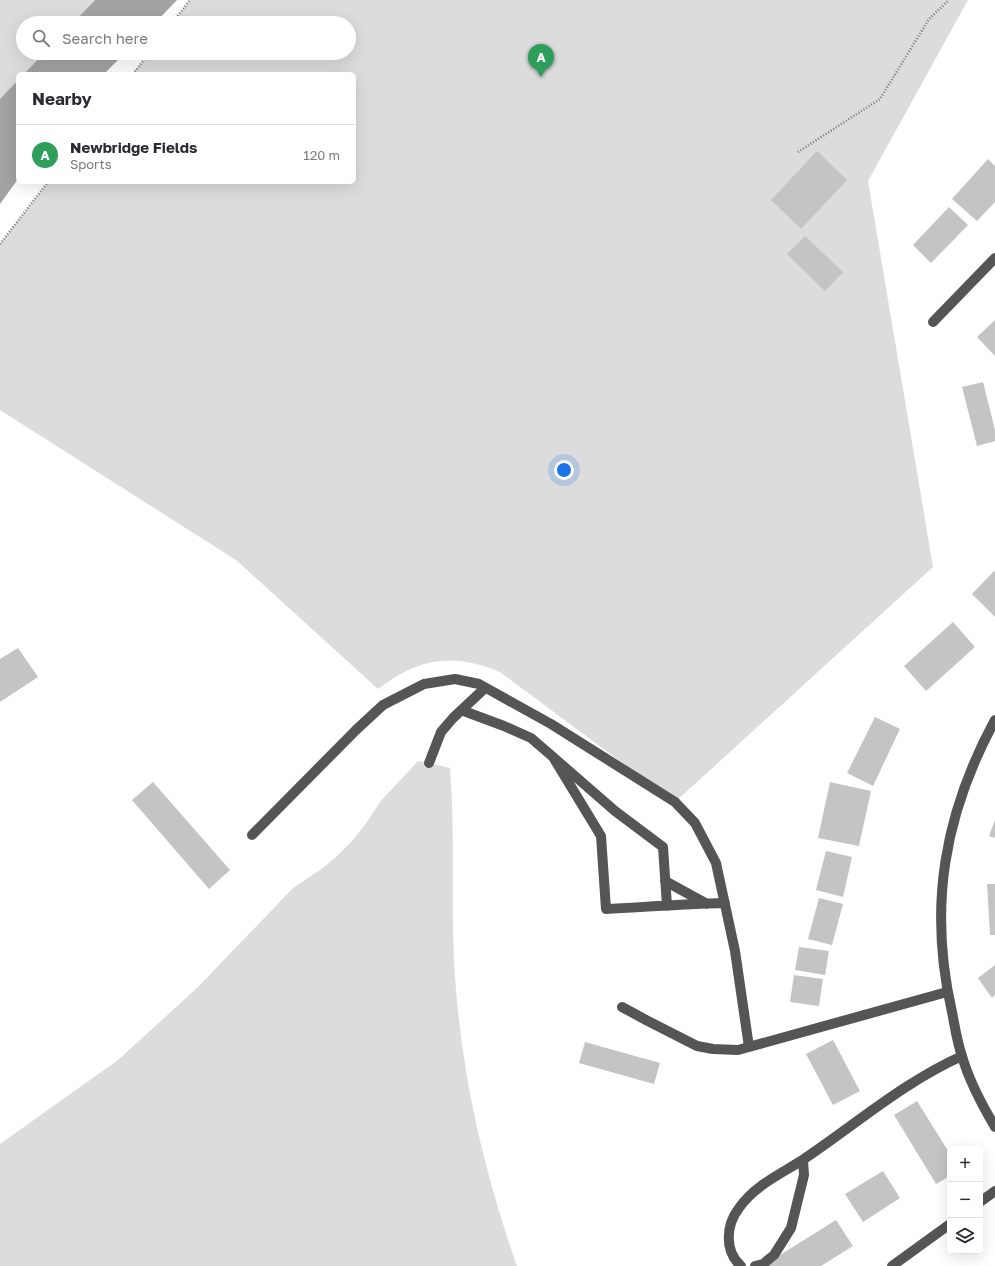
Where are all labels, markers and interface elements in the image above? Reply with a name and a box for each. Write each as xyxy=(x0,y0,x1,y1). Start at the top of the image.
search box xyxy=(16,16,356,60)
icon: search xyxy=(30,27,52,49)
text: Search here xyxy=(62,29,148,47)
pin: A xyxy=(528,44,554,77)
text: Nearby xyxy=(32,88,92,109)
text: Newbridge Fields xyxy=(70,138,197,156)
text: A xyxy=(40,147,50,163)
text: 120 m xyxy=(303,147,340,163)
text: Sports xyxy=(70,156,112,172)
your location xyxy=(554,460,574,480)
map controls xyxy=(947,1146,983,1254)
button: + xyxy=(947,1146,983,1182)
button: − xyxy=(947,1182,983,1218)
button: layers xyxy=(947,1218,983,1254)

